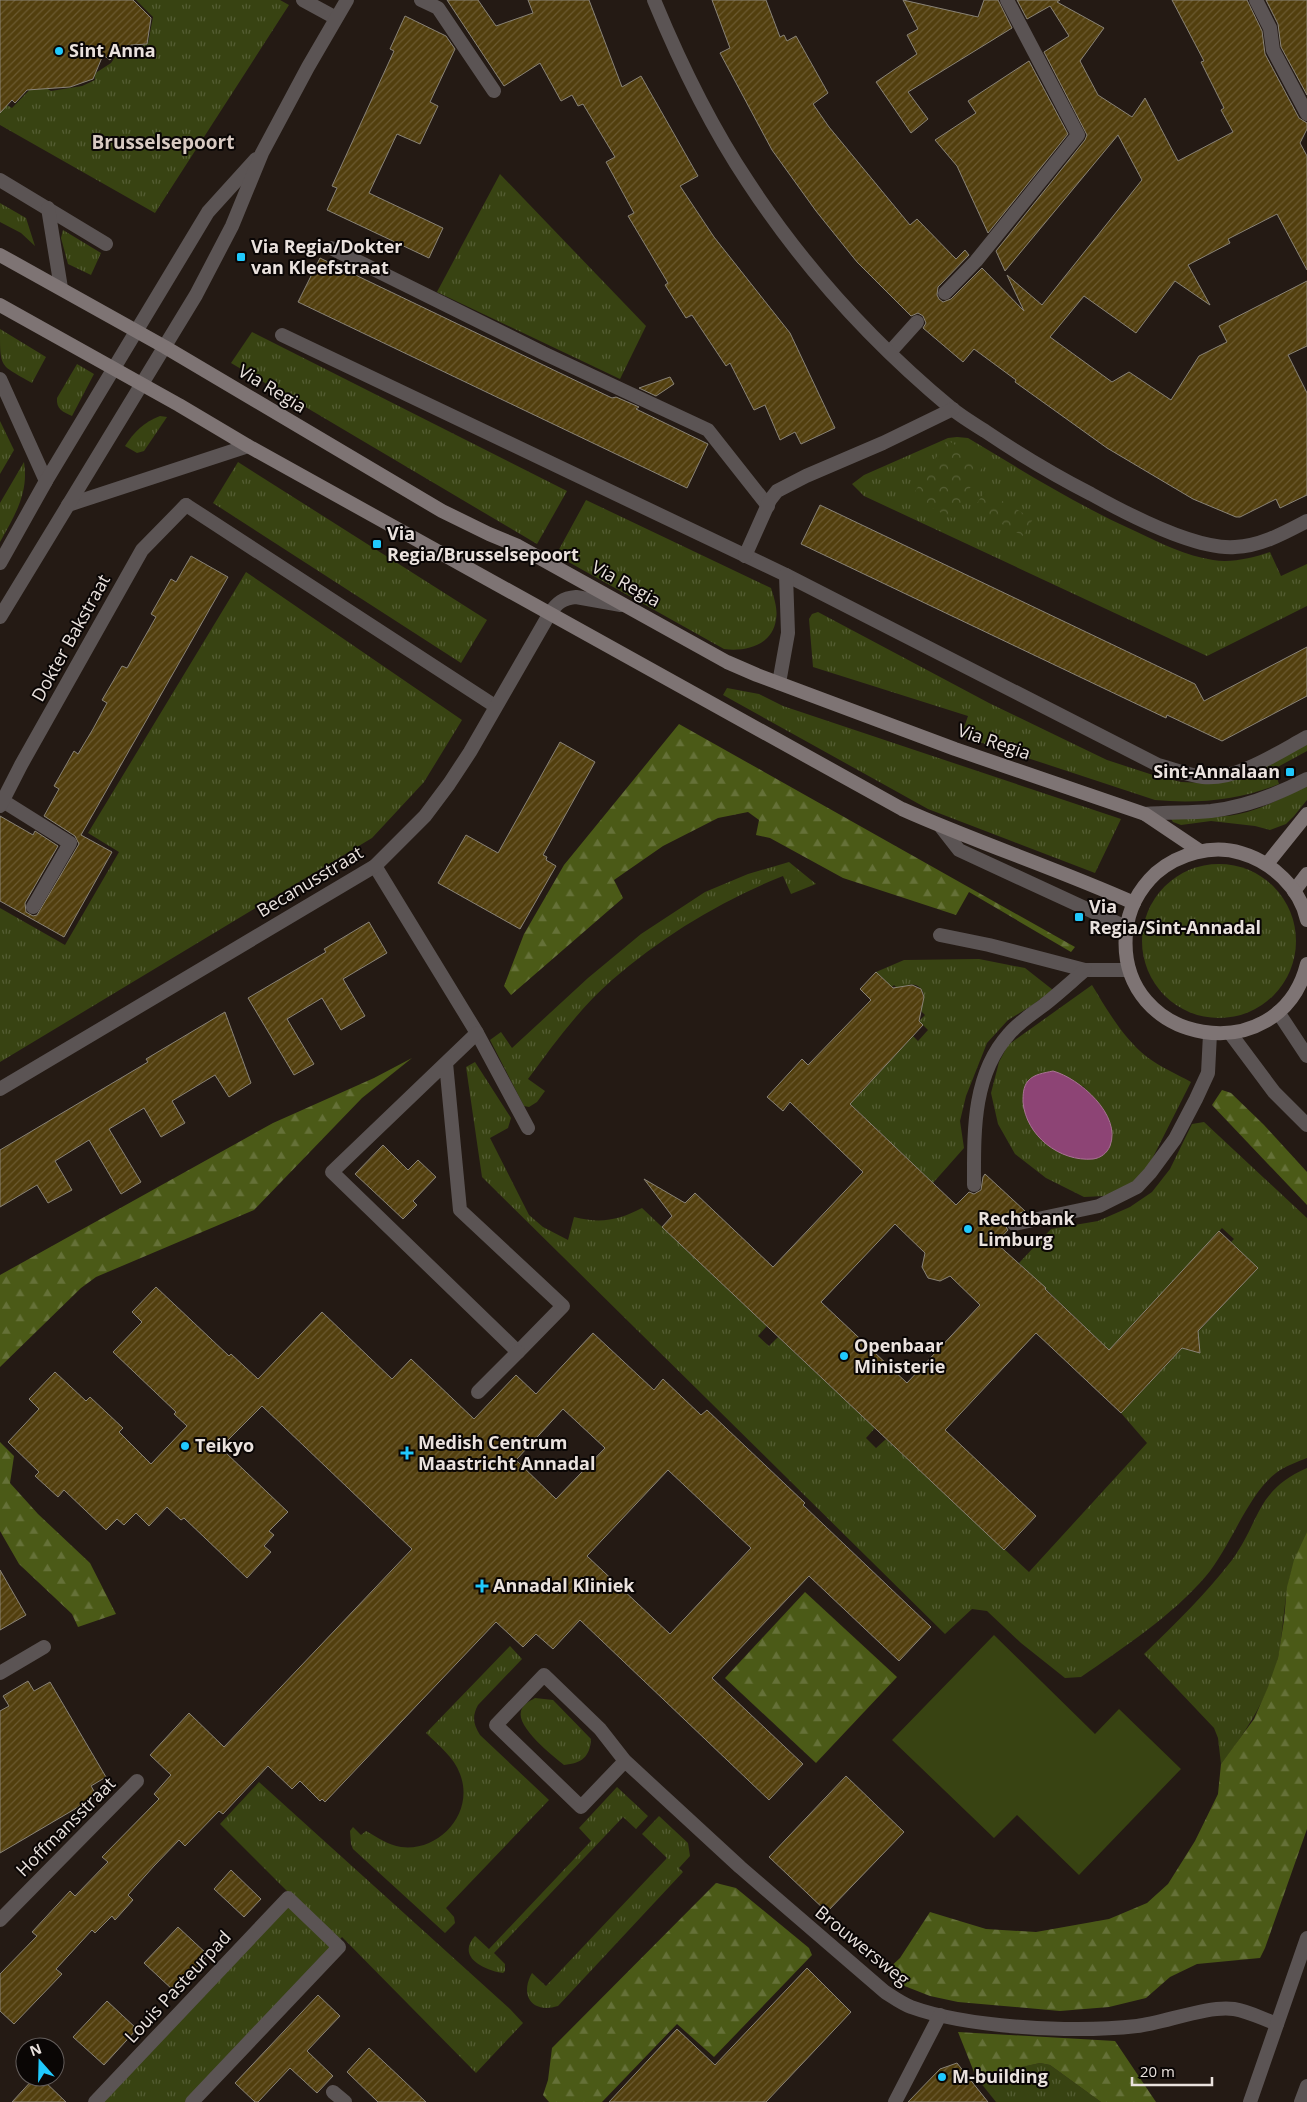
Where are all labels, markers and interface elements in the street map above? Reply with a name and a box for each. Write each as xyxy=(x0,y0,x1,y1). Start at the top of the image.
place label: Sint Anna xyxy=(69,38,156,62)
marker: Sint Anna xyxy=(53,45,65,57)
district label: Brusselsepoort xyxy=(92,129,234,155)
place label: Via Regia/Dokter van Kleefstraat xyxy=(251,234,402,279)
marker: Via Regia/Dokter van Kleefstraat xyxy=(235,251,247,263)
street label: Via Regia xyxy=(234,358,311,418)
place label: Via Regia/Brusselsepoort xyxy=(387,521,579,566)
marker: Via Regia/Brusselsepoort xyxy=(371,538,383,550)
street label: Via Regia xyxy=(588,554,665,612)
street label: Dokter Bakstraat xyxy=(25,570,115,705)
street label: Via Regia xyxy=(955,717,1034,765)
place label: Sint-Annalaan xyxy=(1153,759,1280,783)
marker: Sint-Annalaan xyxy=(1284,766,1296,778)
street label: Becanusstraat xyxy=(252,840,367,922)
place label: Via Regia/Sint-Annadal xyxy=(1089,894,1261,939)
marker: Via Regia/Sint-Annadal xyxy=(1073,911,1085,923)
place label: Rechtbank Limburg xyxy=(978,1206,1076,1251)
marker: Rechtbank Limburg xyxy=(962,1223,974,1235)
place label: Openbaar Ministerie xyxy=(854,1333,946,1378)
marker: Openbaar Ministerie xyxy=(838,1350,850,1362)
place label: Medish Centrum Maastricht Annadal xyxy=(418,1430,595,1475)
place label: Teikyo xyxy=(195,1433,254,1457)
marker: Teikyo xyxy=(179,1440,191,1452)
marker: Medish Centrum Maastricht Annadal xyxy=(400,1446,414,1460)
place label: Annadal Kliniek xyxy=(493,1573,635,1597)
marker: Annadal Kliniek xyxy=(475,1579,489,1593)
street label: Hoffmansstraat xyxy=(10,1771,120,1881)
street label: Brouwersweg xyxy=(811,1900,915,1991)
street label: Louis Pasteurpad xyxy=(119,1925,236,2048)
north arrow xyxy=(15,2037,65,2087)
text: N xyxy=(27,2038,44,2060)
scale bar xyxy=(1132,2054,1212,2086)
text: 20 m xyxy=(1140,2061,1175,2081)
place label: M-building xyxy=(952,2064,1048,2088)
marker: M-building xyxy=(936,2071,948,2083)

